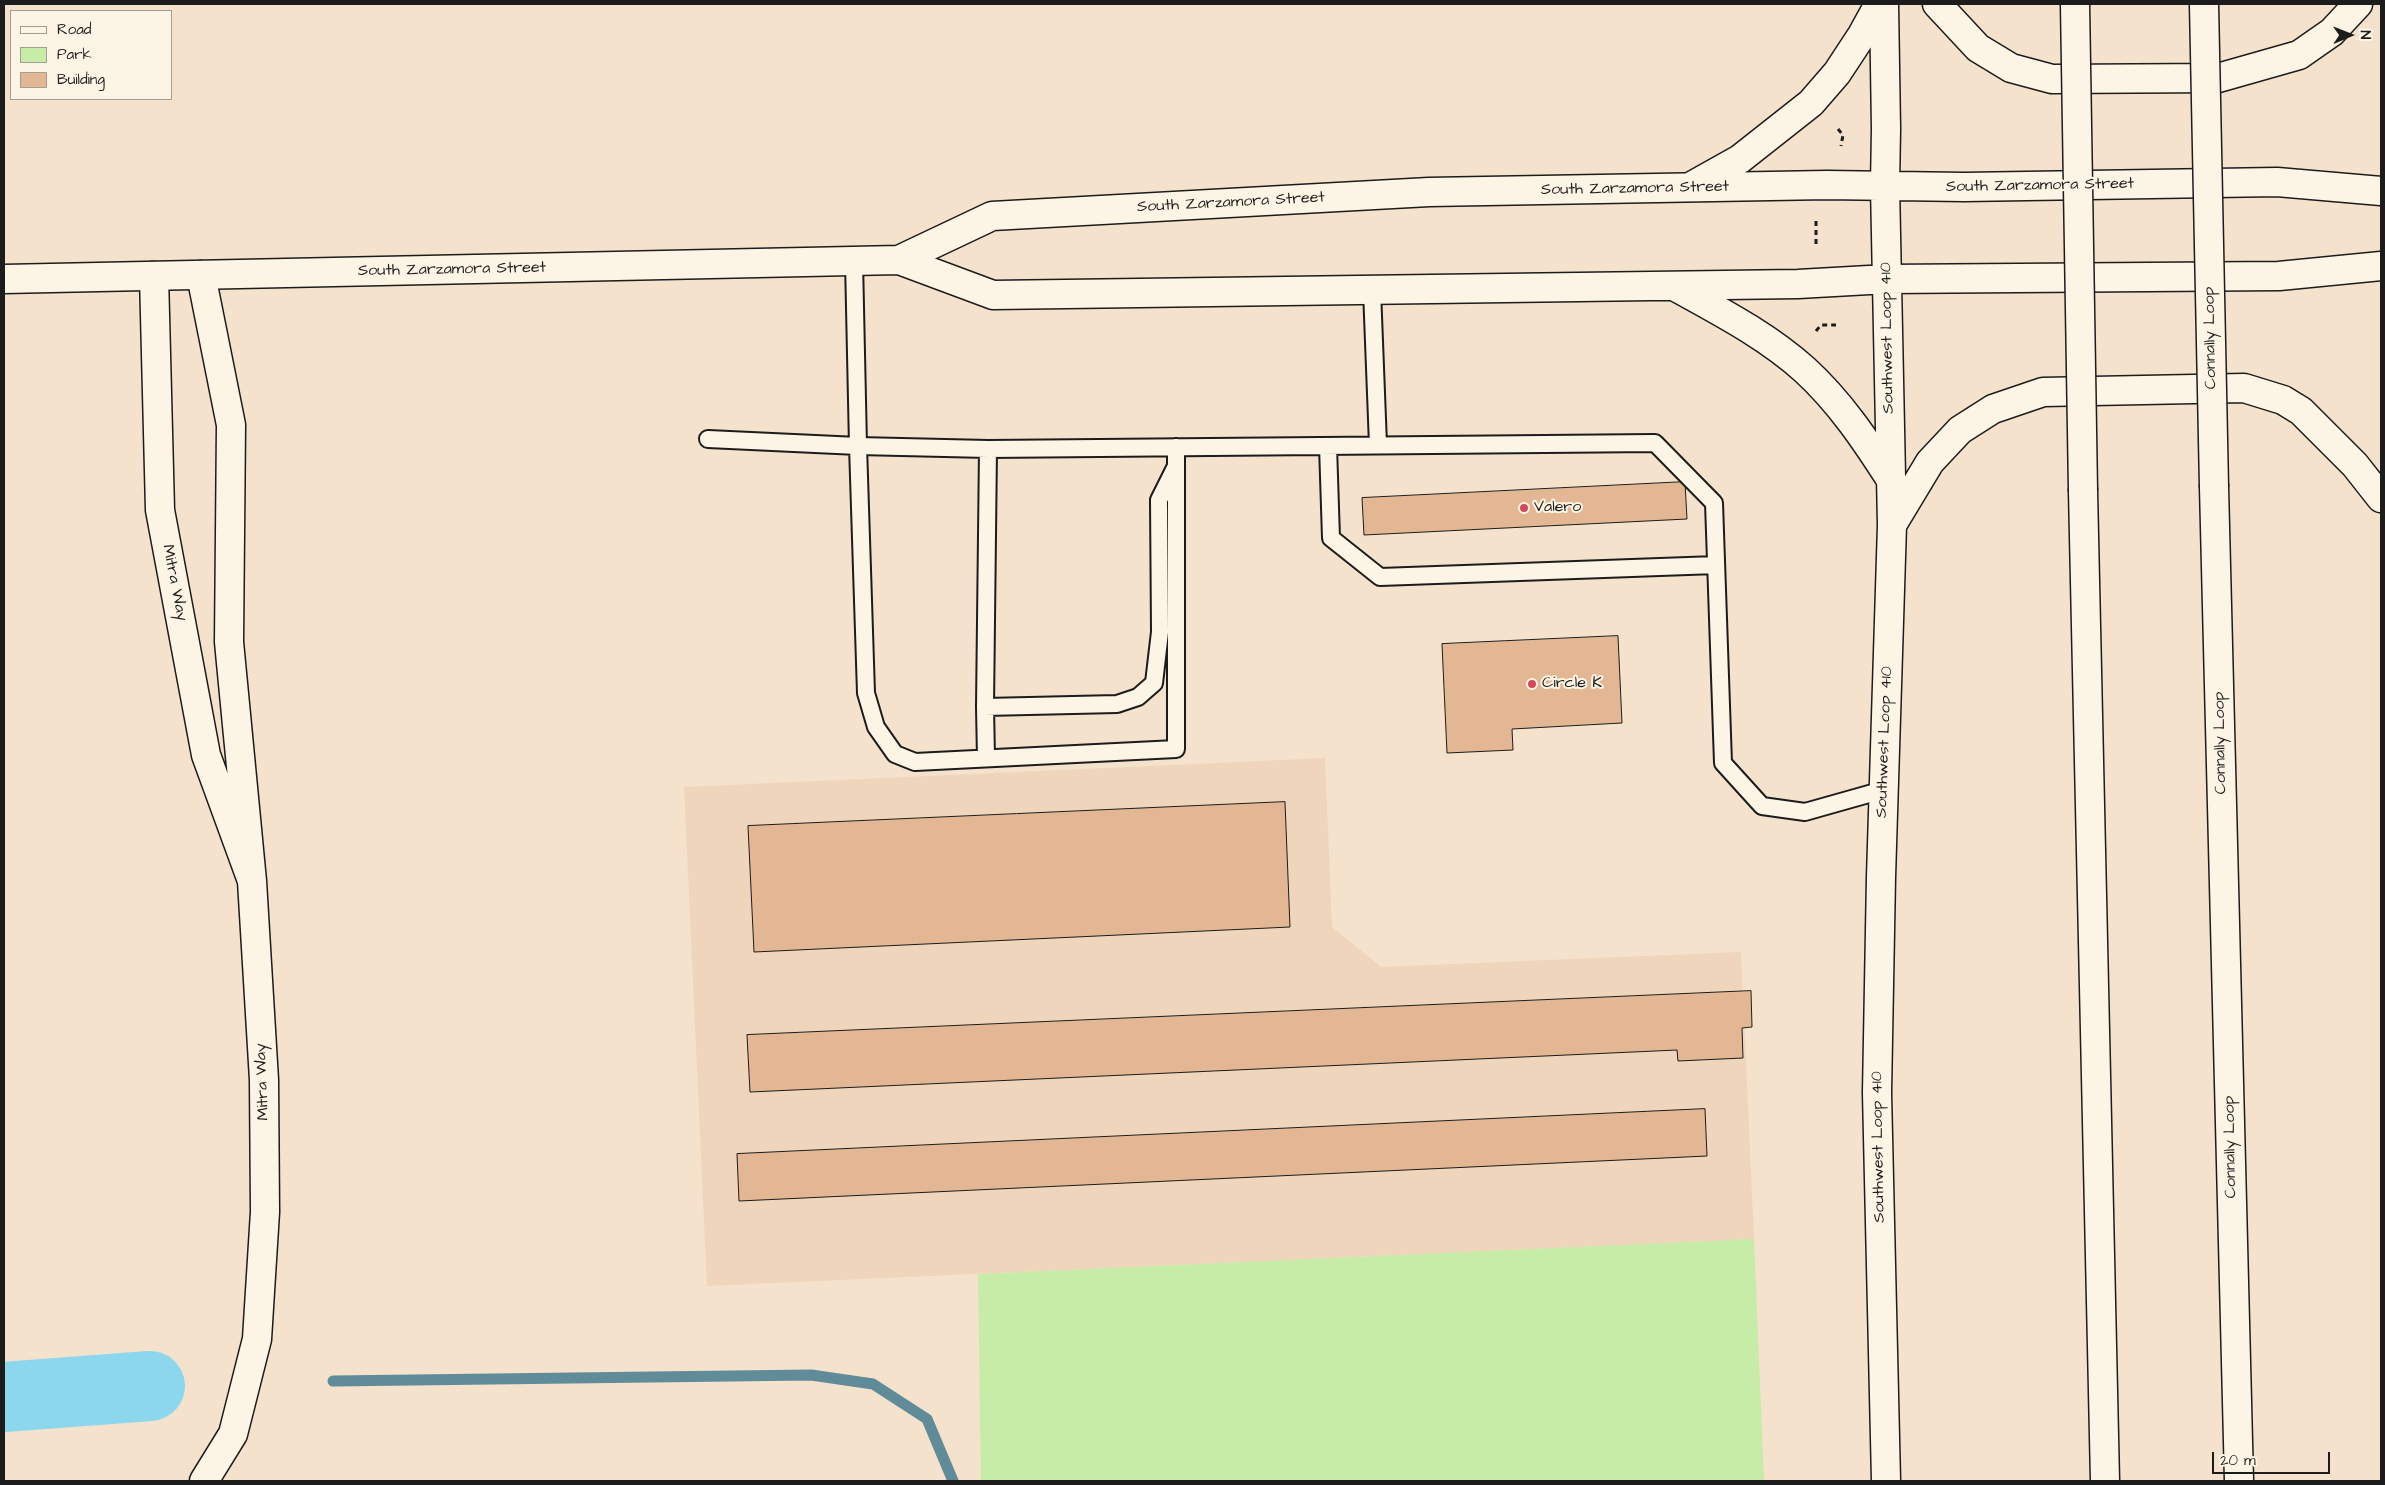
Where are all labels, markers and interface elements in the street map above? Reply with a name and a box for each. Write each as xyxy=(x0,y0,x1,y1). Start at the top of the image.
legend xyxy=(10,10,172,100)
north arrow xyxy=(2325,10,2375,60)
text: Road xyxy=(57,19,91,40)
text: N xyxy=(2355,30,2375,39)
text: Park xyxy=(57,44,92,65)
text: Building xyxy=(57,69,105,90)
street label: South Zarzamora Street xyxy=(1946,175,2134,197)
street label: South Zarzamora Street xyxy=(1541,178,1729,200)
street label: South Zarzamora Street xyxy=(1137,188,1325,218)
street label: South Zarzamora Street xyxy=(358,259,546,281)
street label: Southwest Loop 410 xyxy=(1877,262,1899,414)
street label: Connally Loop xyxy=(2201,287,2221,389)
place label: Valero xyxy=(1534,498,1581,518)
marker: Valero xyxy=(1518,502,1530,514)
street label: Mitra Way xyxy=(157,543,191,623)
street label: Southwest Loop 410 xyxy=(1873,666,1897,818)
place label: Circle K xyxy=(1542,674,1602,694)
marker: Circle K xyxy=(1526,678,1538,690)
street label: Connally Loop xyxy=(2211,692,2231,794)
street label: Mitra Way xyxy=(252,1043,274,1121)
street label: Southwest Loop 410 xyxy=(1868,1071,1890,1223)
street label: Connally Loop xyxy=(2221,1096,2241,1198)
scale bar xyxy=(2215,1442,2332,1474)
text: 20 m xyxy=(2220,1450,2256,1471)

